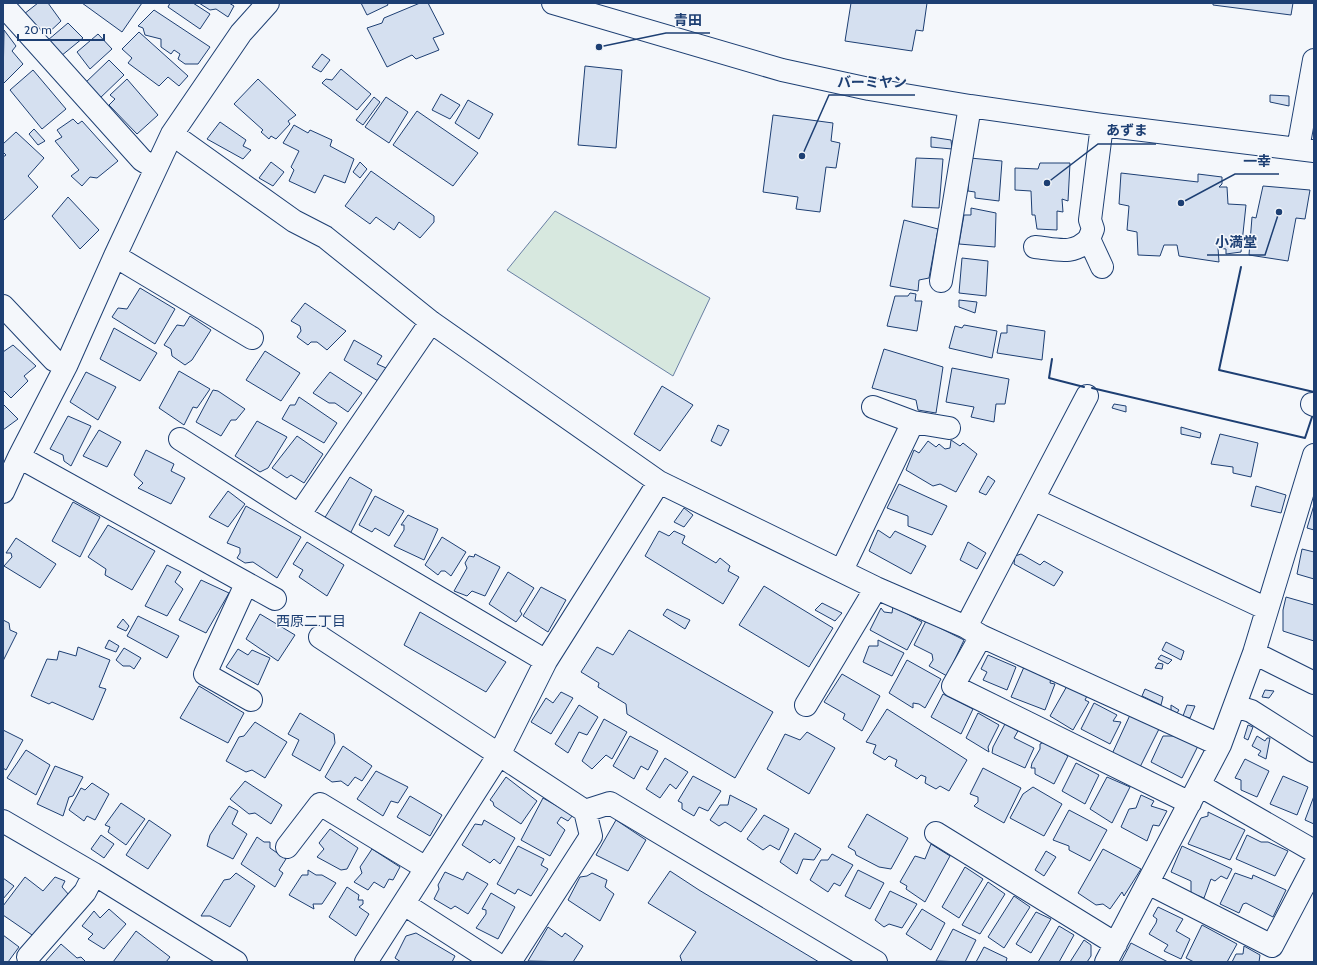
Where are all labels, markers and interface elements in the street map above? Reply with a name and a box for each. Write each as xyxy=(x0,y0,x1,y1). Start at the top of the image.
callout: 青田 xyxy=(666,7,710,33)
text: 青田 xyxy=(674,11,702,29)
scale bar xyxy=(18,16,104,42)
text: 20 m xyxy=(24,22,52,37)
callout: バーミヤン xyxy=(829,69,915,95)
text: バーミヤン xyxy=(837,73,907,91)
callout: あずま xyxy=(1098,118,1156,144)
text: あずま xyxy=(1106,121,1148,139)
callout: 一幸 xyxy=(1235,148,1279,174)
text: 一幸 xyxy=(1243,152,1271,170)
callout: 小満堂 xyxy=(1207,229,1265,255)
text: 小満堂 xyxy=(1215,233,1257,251)
district label: 西原二丁目 xyxy=(276,612,346,630)

